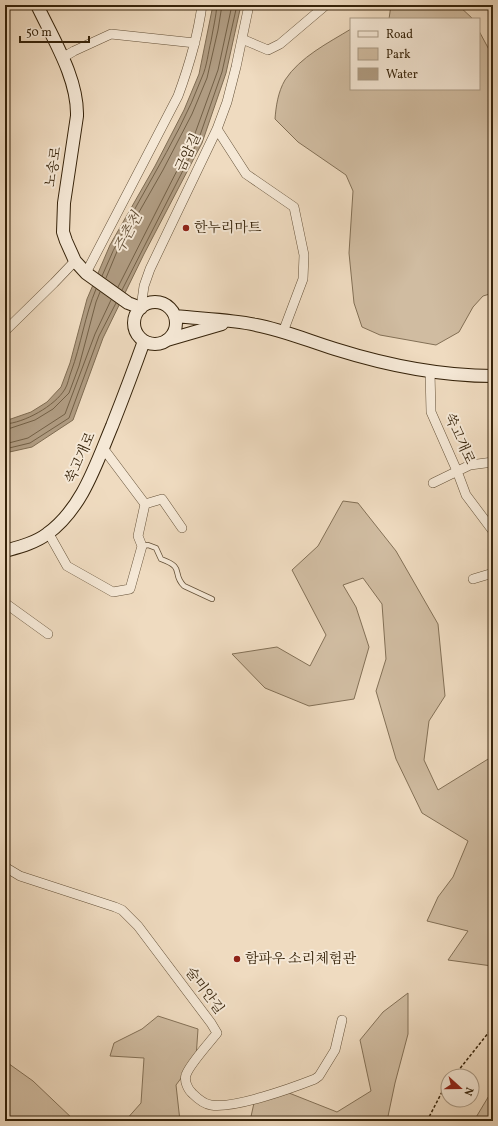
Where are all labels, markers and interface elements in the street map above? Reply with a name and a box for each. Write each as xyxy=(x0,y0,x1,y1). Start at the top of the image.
scale bar xyxy=(20,18,89,44)
legend xyxy=(350,18,480,90)
text: 50 m xyxy=(26,25,52,41)
text: Road xyxy=(386,27,413,43)
text: Park xyxy=(386,47,411,63)
text: Water xyxy=(386,67,418,83)
street label: 금암길 xyxy=(172,131,206,175)
street label: 노송로 xyxy=(41,145,67,189)
water label: 주촌천 xyxy=(110,208,149,257)
place label: 한누리마트 xyxy=(194,219,262,238)
marker: 한누리마트 xyxy=(181,223,191,233)
street label: 쑥고개로 xyxy=(439,410,479,468)
street label: 쑥고개로 xyxy=(61,429,101,487)
place label: 함파우 소리체험관 xyxy=(245,950,356,969)
marker: 함파우 소리체험관 xyxy=(232,954,242,964)
street label: 술미안길 xyxy=(180,964,228,1018)
north arrow xyxy=(440,1068,480,1108)
text: N xyxy=(460,1085,476,1097)

